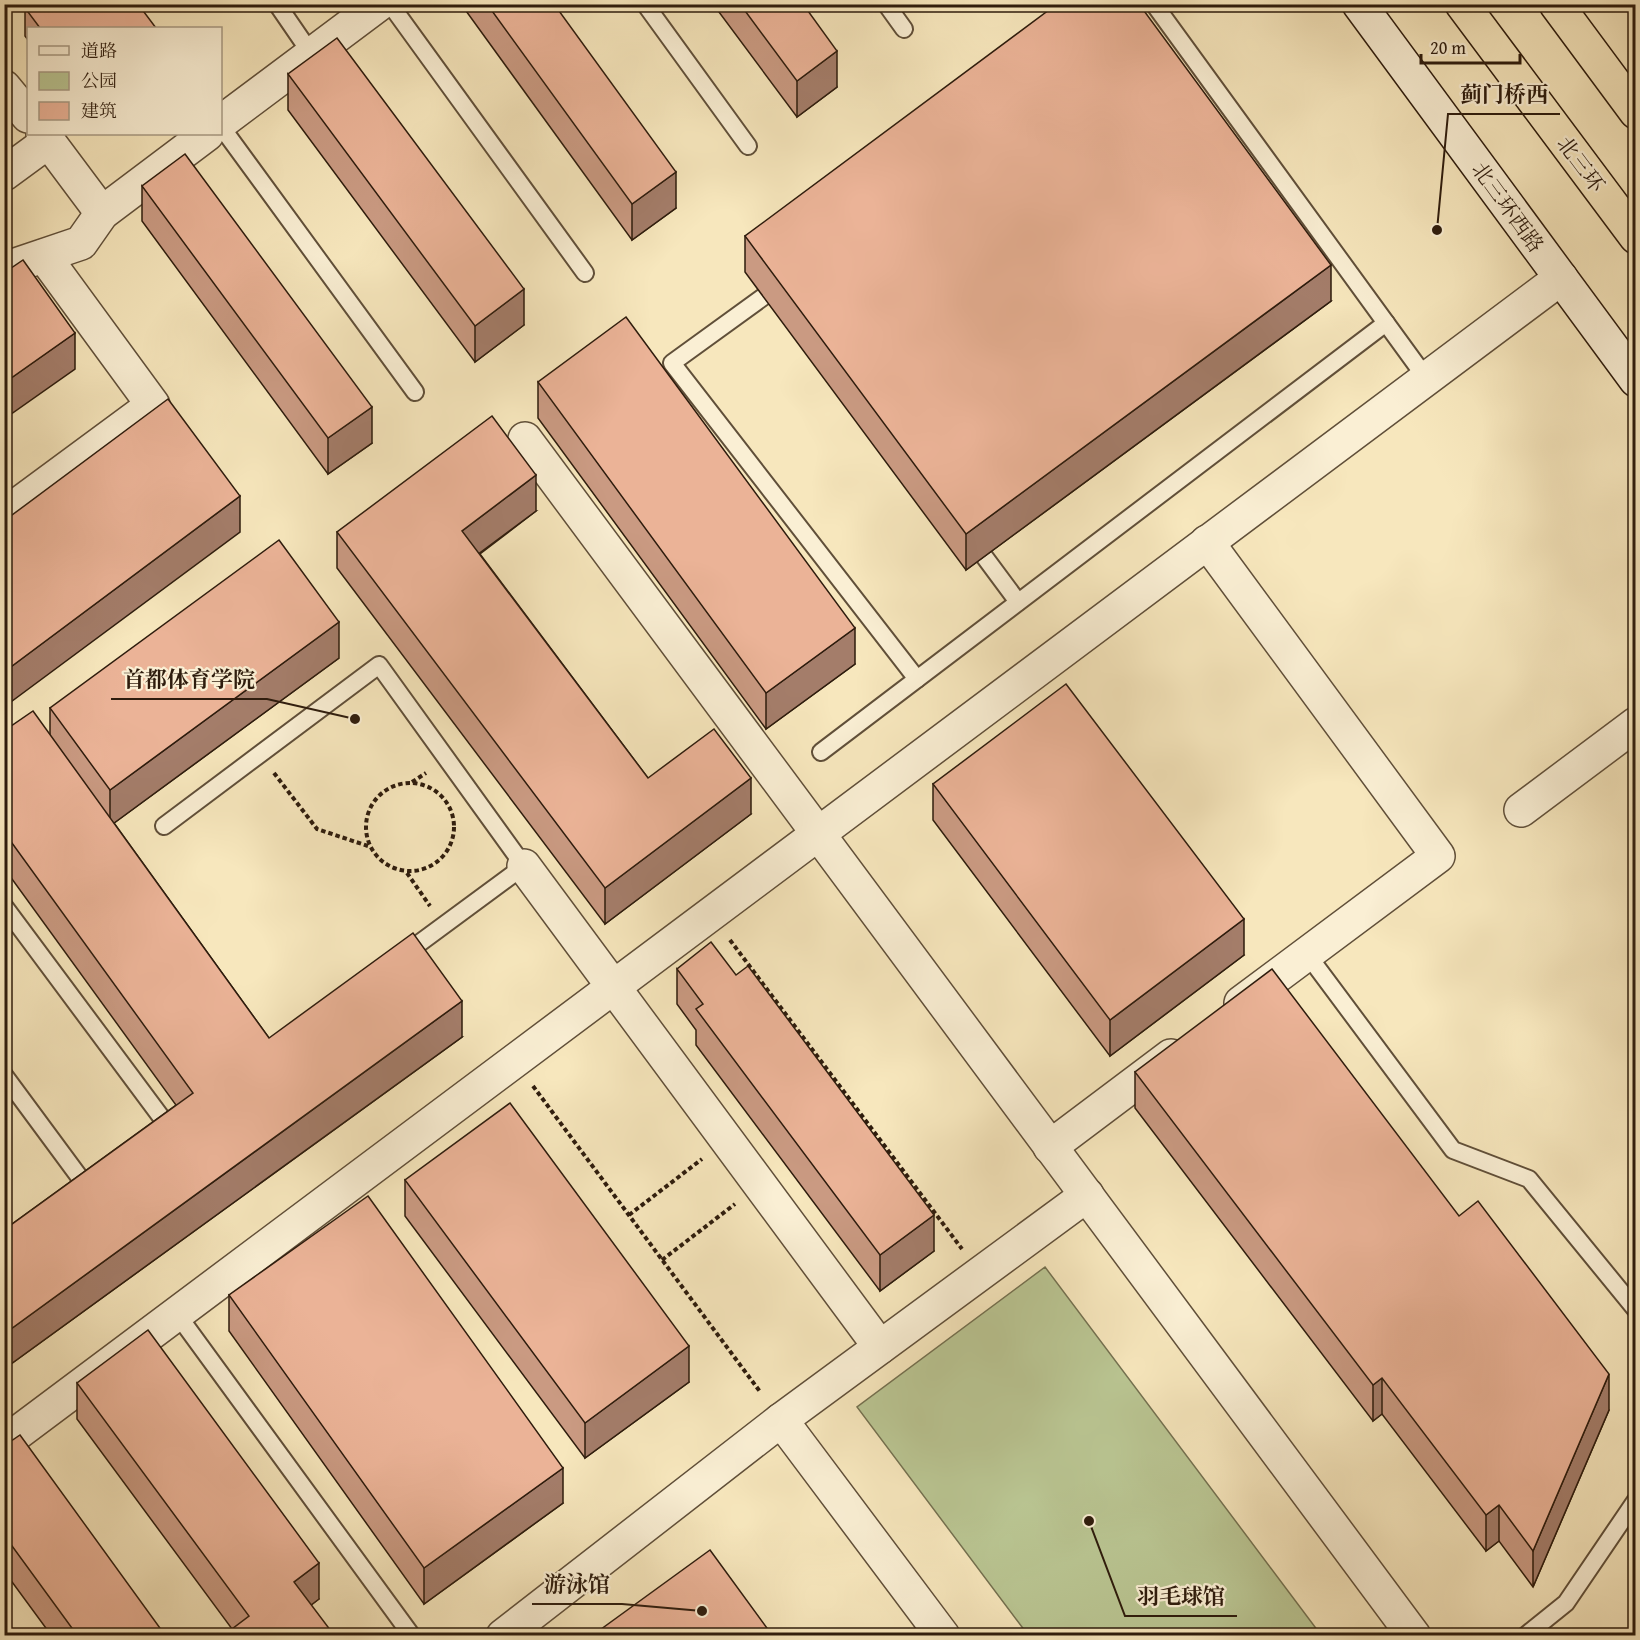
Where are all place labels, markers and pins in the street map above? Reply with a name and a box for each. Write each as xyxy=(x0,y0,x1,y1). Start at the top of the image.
callout: 蓟门桥西 xyxy=(1448,74,1560,114)
callout: 首都体育学院 xyxy=(111,659,267,699)
callout: 游泳馆 xyxy=(532,1564,622,1604)
callout: 羽毛球馆 xyxy=(1125,1576,1237,1616)

